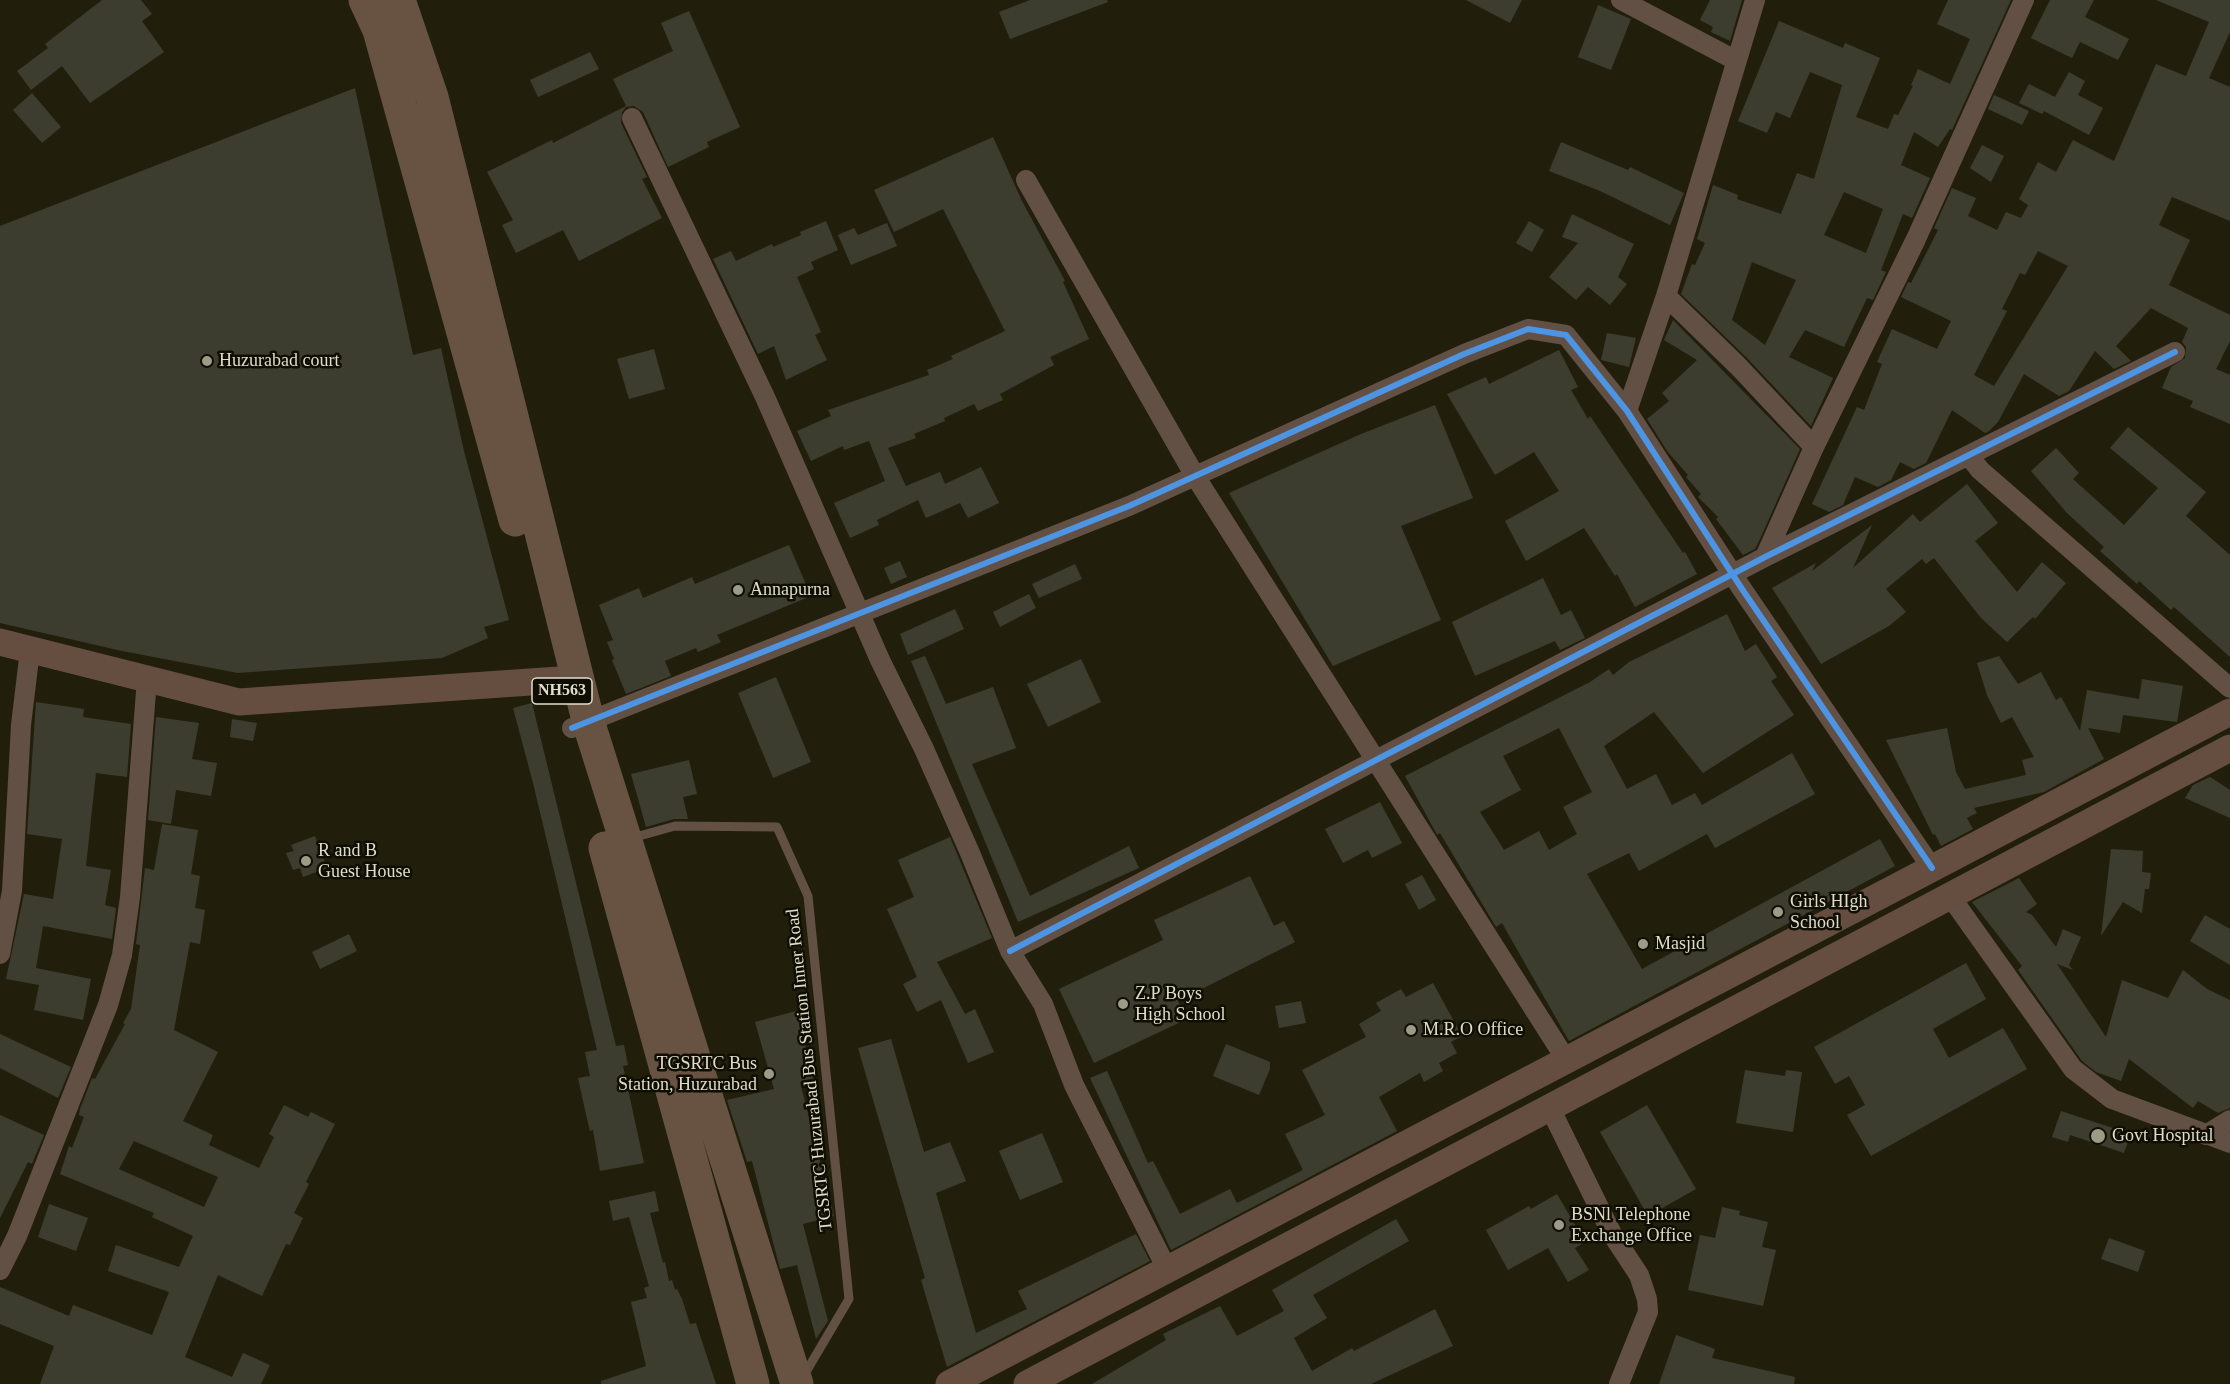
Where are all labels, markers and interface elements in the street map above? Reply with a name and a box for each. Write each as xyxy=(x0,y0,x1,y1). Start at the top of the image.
place label: Huzurabad court xyxy=(219,350,339,372)
marker: Huzurabad court xyxy=(200,354,214,368)
place label: Annapurna xyxy=(750,579,830,601)
marker: Annapurna xyxy=(731,583,745,597)
road number: NH563 xyxy=(532,678,592,704)
place label: R and B Guest House xyxy=(318,840,410,882)
marker: R and B Guest House xyxy=(299,854,313,868)
place label: Girls HIgh School xyxy=(1790,891,1867,934)
marker: Girls HIgh School xyxy=(1771,905,1785,919)
street label: TGSRTC Huzurabad Bus Station Inner Road xyxy=(782,908,838,1232)
place label: Masjid xyxy=(1655,933,1705,955)
marker: Masjid xyxy=(1636,937,1650,951)
place label: Z.P Boys High School xyxy=(1135,983,1226,1026)
marker: Z.P Boys High School xyxy=(1116,997,1130,1011)
place label: M.R.O Office xyxy=(1423,1019,1523,1041)
marker: M.R.O Office xyxy=(1404,1023,1418,1037)
place label: TGSRTC Bus Station, Huzurabad xyxy=(618,1053,757,1096)
marker: TGSRTC Bus Station, Huzurabad xyxy=(762,1067,776,1081)
place label: Govt Hospital xyxy=(2112,1125,2213,1147)
marker: Govt Hospital xyxy=(2089,1127,2107,1145)
place label: BSNl Telephone Exchange Office xyxy=(1571,1204,1692,1246)
marker: BSNl Telephone Exchange Office xyxy=(1552,1218,1566,1232)

